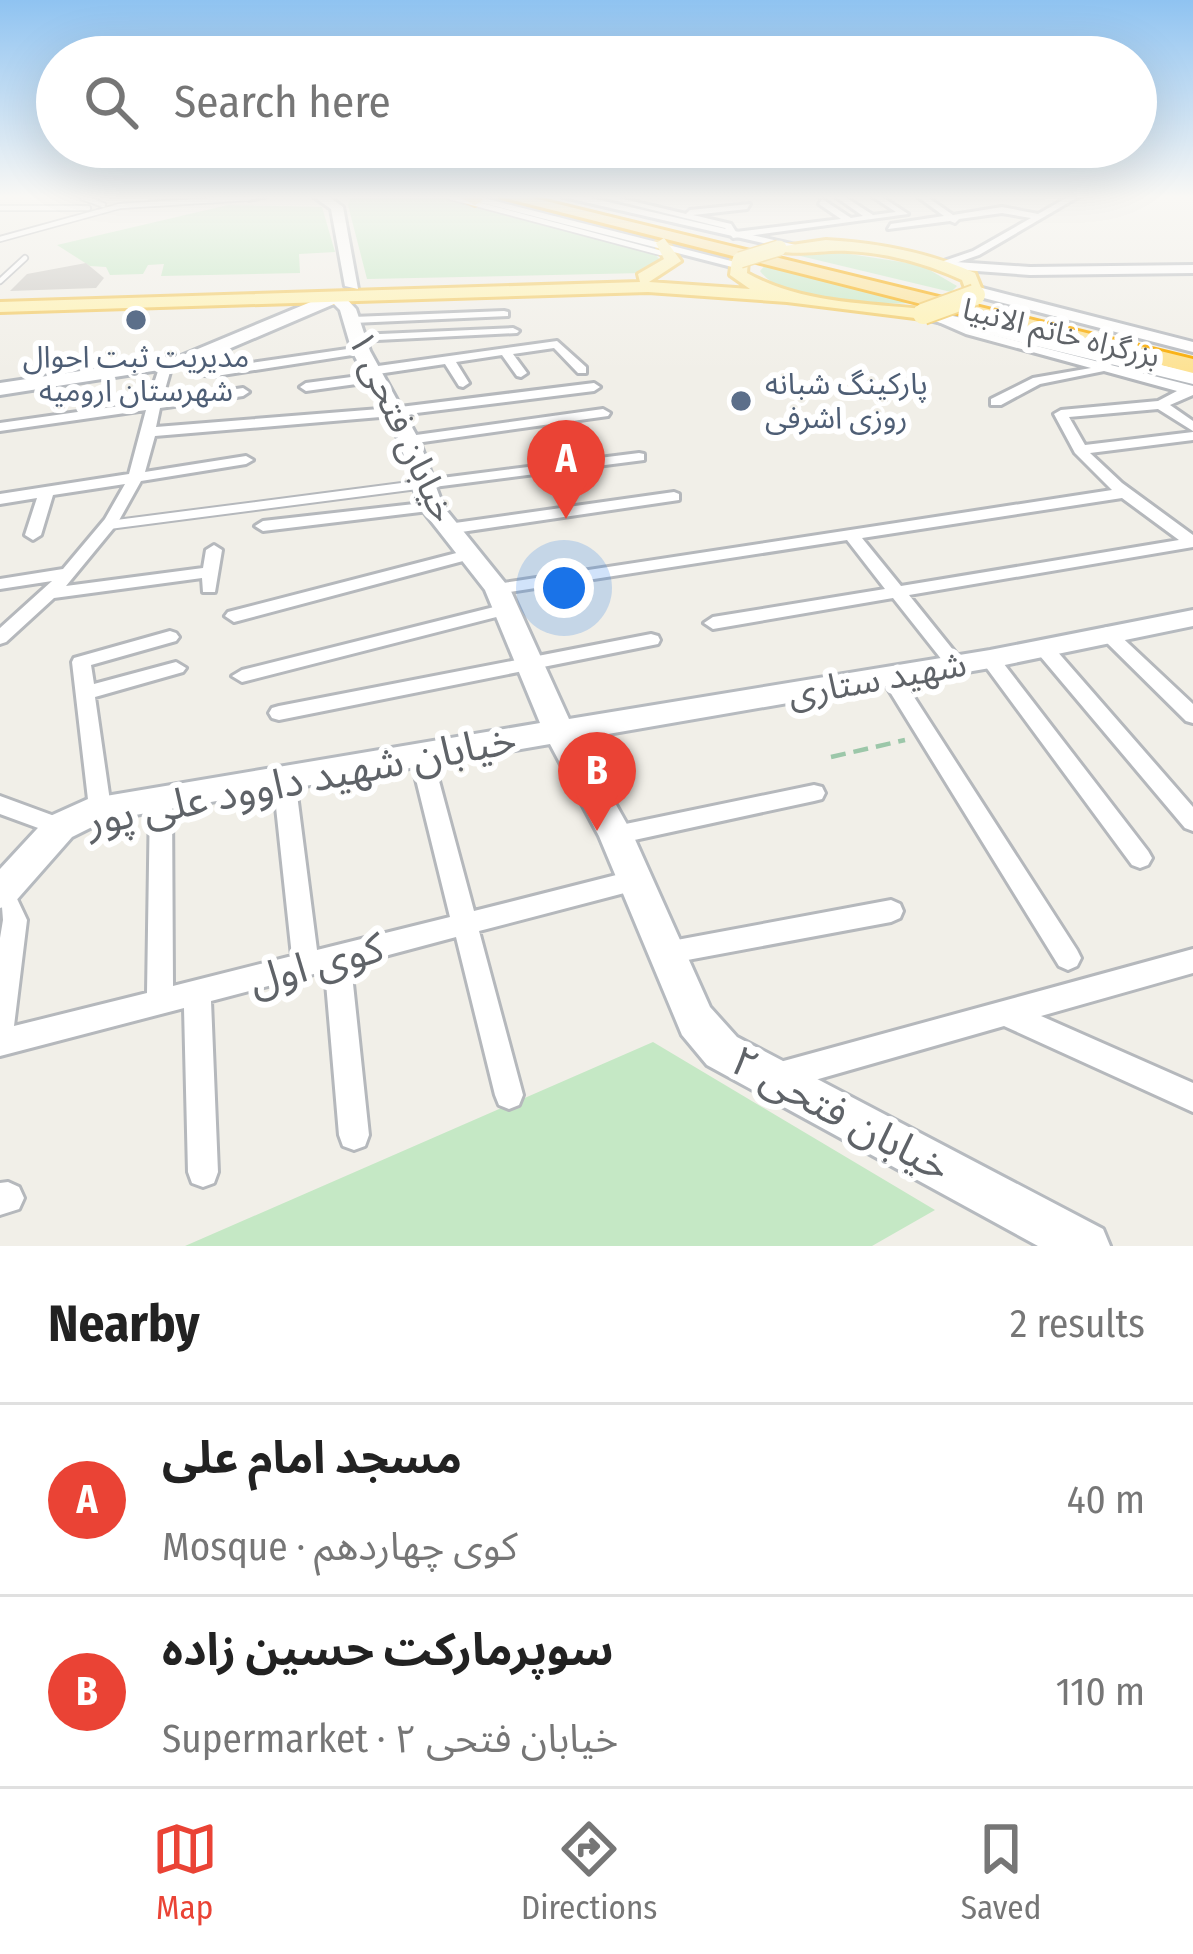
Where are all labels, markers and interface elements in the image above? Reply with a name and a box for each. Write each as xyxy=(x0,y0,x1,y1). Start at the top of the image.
search box xyxy=(36,36,1157,168)
icon: search xyxy=(78,69,144,135)
text: Search here xyxy=(174,75,391,129)
street label: بزرگراه خاتم الانبیا xyxy=(958,291,1163,380)
marker: مدیریت ثبت احوال شهرستان ارومیه xyxy=(123,307,149,333)
street label: خیابان فتحی ۱ xyxy=(339,324,466,529)
place label: مدیریت ثبت احوال شهرستان ارومیه xyxy=(23,339,249,409)
place label: پارکینگ شبانه روزی اشرفی xyxy=(765,366,928,436)
marker: پارکینگ شبانه روزی اشرفی xyxy=(728,388,754,414)
pin: A xyxy=(527,420,605,519)
your location xyxy=(534,558,594,618)
street label: شهید ستاری xyxy=(785,642,970,716)
street label: خیابان شهید داوود علی پور xyxy=(80,714,521,848)
pin: B xyxy=(558,732,636,831)
street label: کوی اول xyxy=(244,922,390,1006)
street label: خیابان فتحی ۲ xyxy=(722,1035,959,1192)
text: Nearby xyxy=(48,1293,200,1355)
text: 2 results xyxy=(1010,1301,1145,1347)
text: مسجد امام علی xyxy=(162,1431,462,1485)
text: A xyxy=(76,1477,98,1523)
text: 40 m xyxy=(1067,1477,1145,1523)
text: Mosque · کوی چهاردهم xyxy=(162,1524,518,1570)
text: سوپرمارکت حسین زاده xyxy=(162,1623,613,1677)
text: B xyxy=(76,1669,98,1715)
text: 110 m xyxy=(1056,1669,1145,1715)
text: Supermarket · خیابان فتحی ۲ xyxy=(162,1716,618,1762)
tab: Map xyxy=(152,1816,218,1928)
tab: Directions xyxy=(521,1816,657,1928)
tab: Saved xyxy=(961,1816,1041,1928)

